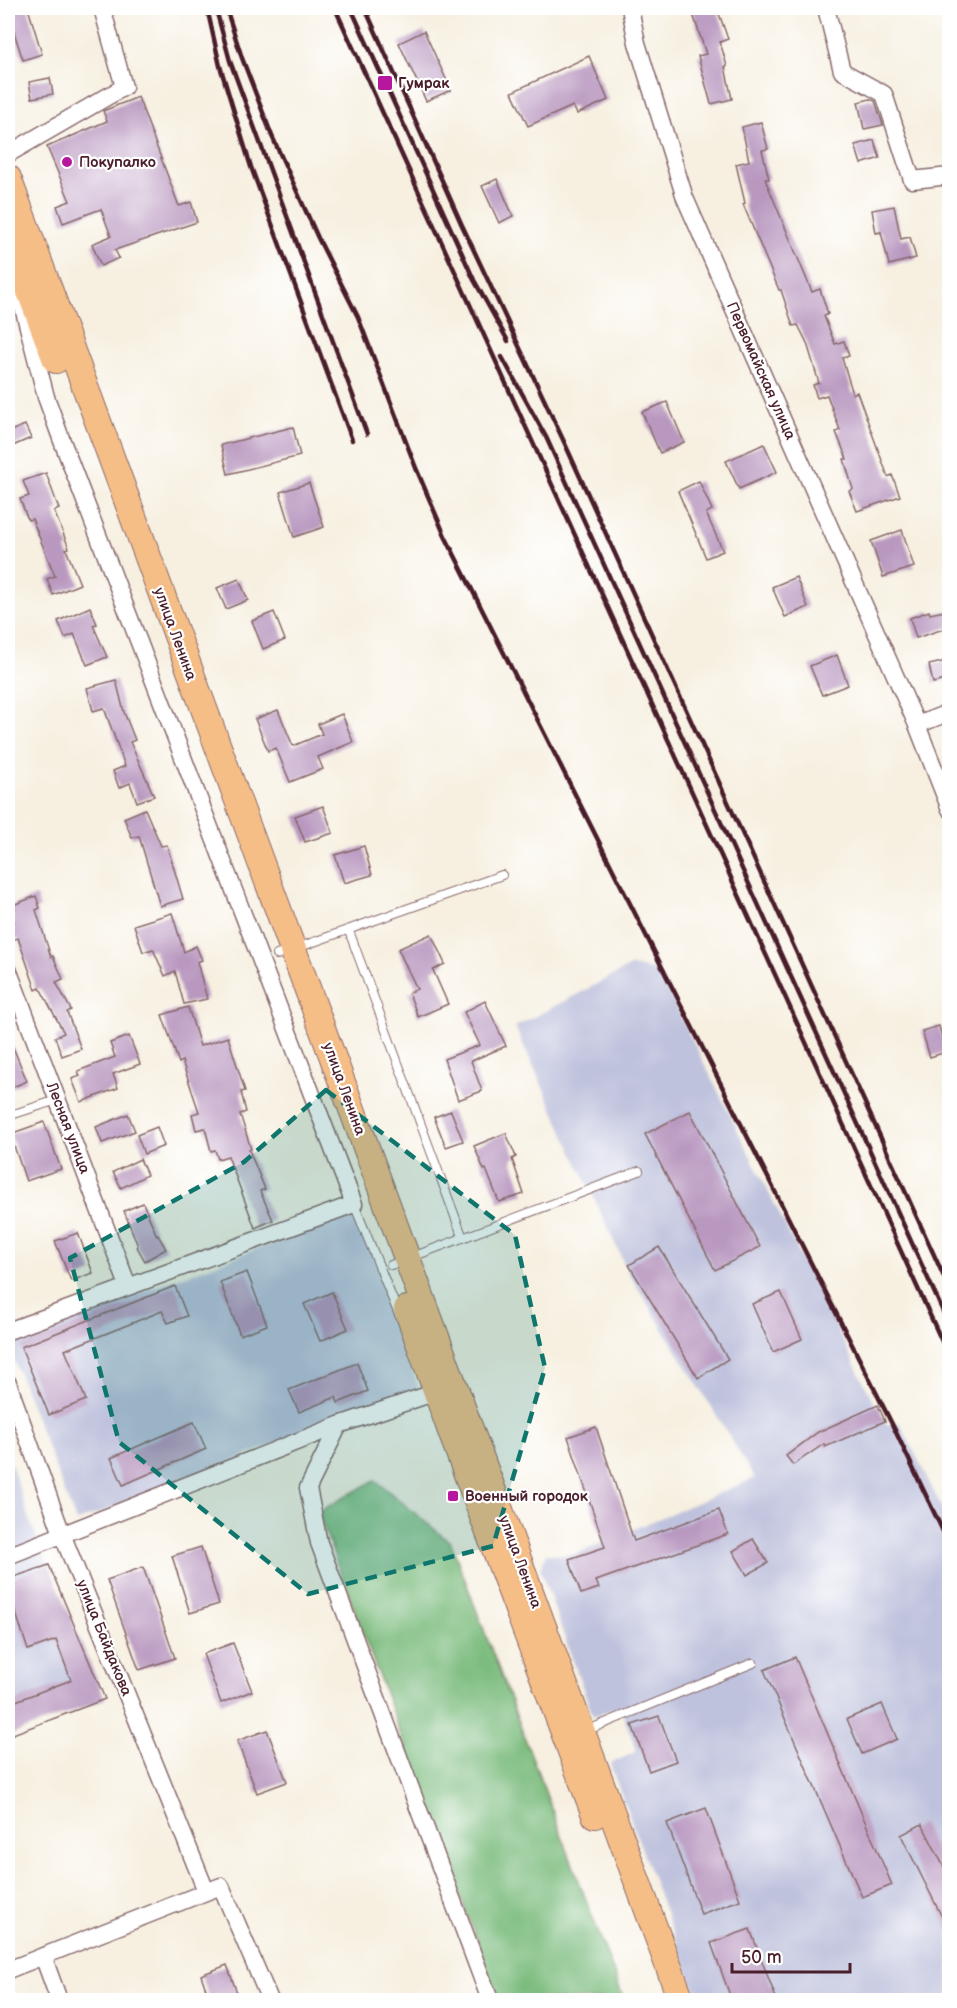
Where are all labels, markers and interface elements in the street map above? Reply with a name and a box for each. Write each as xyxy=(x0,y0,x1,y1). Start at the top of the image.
marker: Гумрак xyxy=(376,74,394,92)
place label: Гумрак xyxy=(398,74,450,93)
place label: Покупалко xyxy=(79,153,156,172)
marker: Покупалко xyxy=(60,155,74,169)
street label: Первомайская улица xyxy=(722,299,800,443)
street label: улица Ленина xyxy=(149,585,201,683)
street label: улица Ленина xyxy=(318,1040,370,1138)
street label: Лесная улица xyxy=(41,1079,94,1177)
place label: Военный городок xyxy=(465,1487,589,1506)
marker: Военный городок xyxy=(446,1489,460,1503)
street label: улица Ленина xyxy=(494,1513,546,1611)
street label: улица Байдакова xyxy=(72,1577,136,1699)
scale bar xyxy=(732,1936,850,1974)
text: 50 m xyxy=(741,1947,782,1968)

